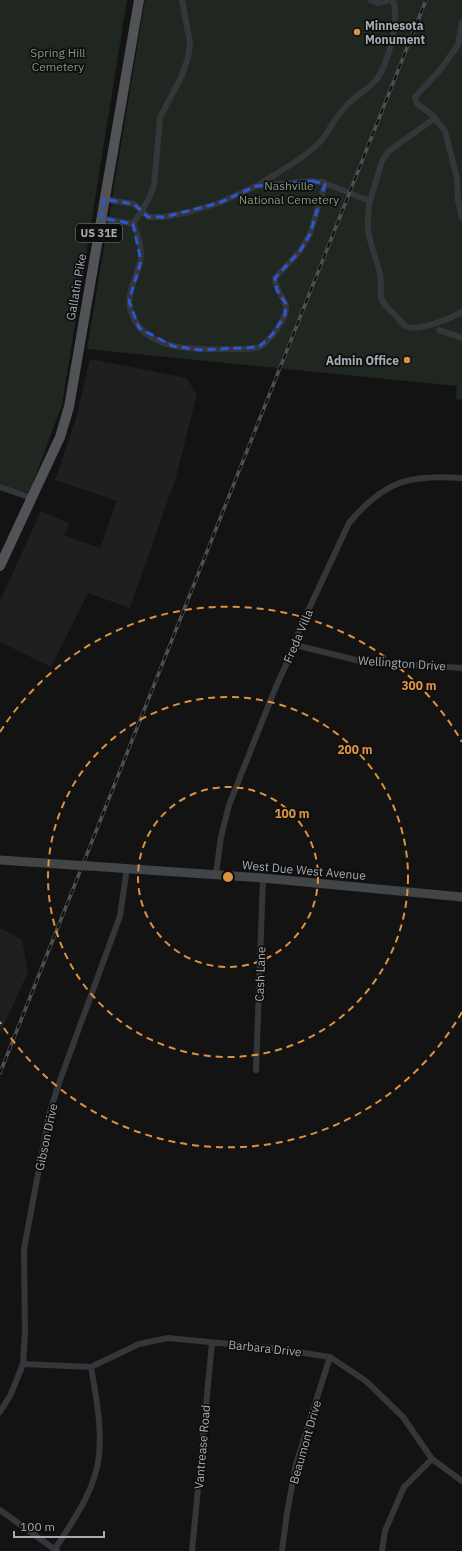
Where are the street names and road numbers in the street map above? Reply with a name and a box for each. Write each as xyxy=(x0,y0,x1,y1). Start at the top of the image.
road number: US 31E xyxy=(76,224,122,242)
street label: Gallatin Pike xyxy=(63,252,89,322)
street label: Freda Villa xyxy=(280,606,316,665)
street label: Wellington Drive xyxy=(358,652,447,674)
street label: West Due West Avenue xyxy=(241,857,367,883)
street label: Cash Lane xyxy=(252,946,268,1002)
street label: Gibson Drive xyxy=(32,1102,61,1172)
street label: Barbara Drive xyxy=(228,1337,303,1359)
street label: Beaumont Drive xyxy=(286,1398,324,1486)
street label: Vantrease Road xyxy=(191,1404,213,1490)

